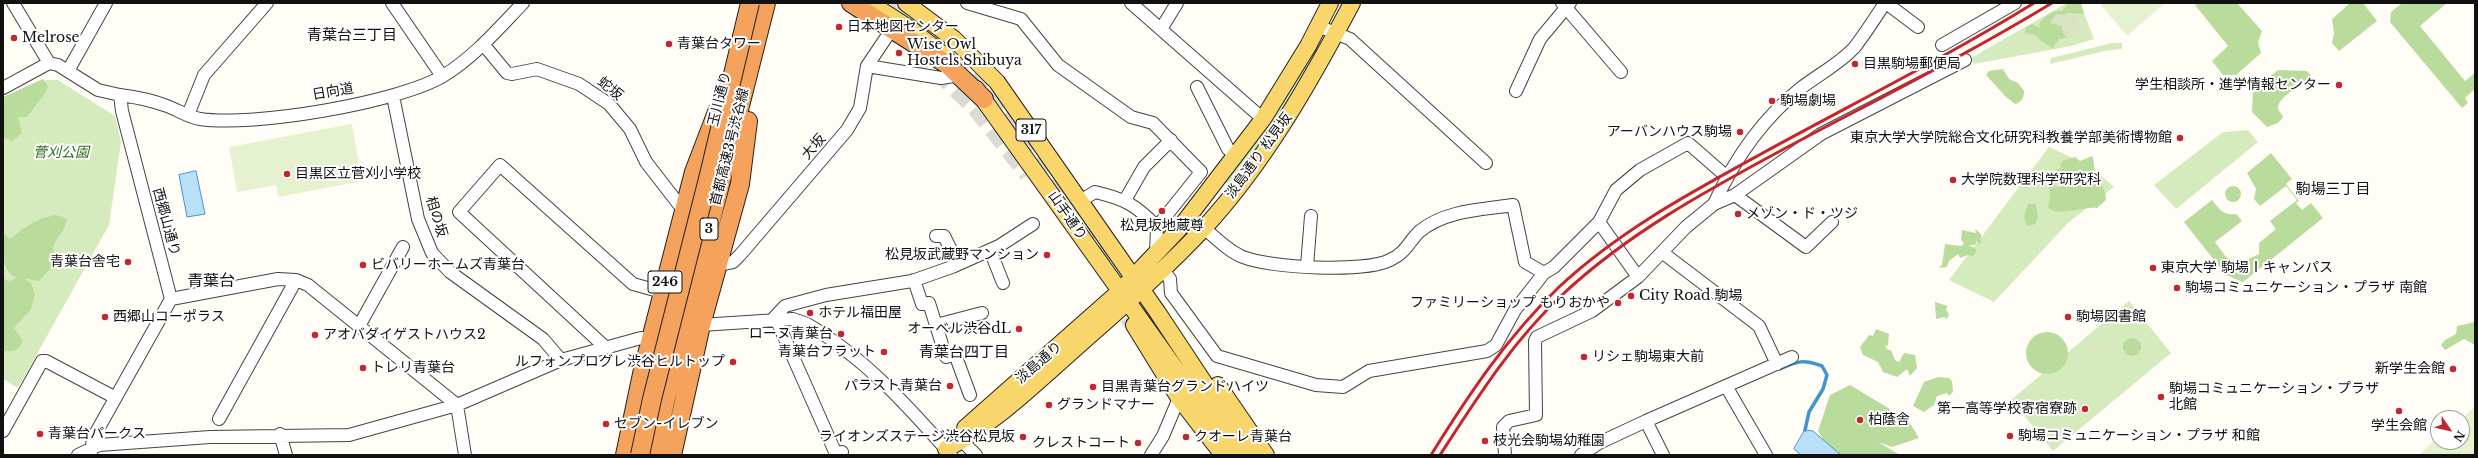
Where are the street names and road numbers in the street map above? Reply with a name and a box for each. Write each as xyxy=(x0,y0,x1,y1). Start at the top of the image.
street label: 玉川通り xyxy=(705,70,735,128)
street label: 蛇坂 xyxy=(594,74,626,104)
street label: 日向道 xyxy=(311,80,355,104)
street label: 首都高速3号渋谷線 xyxy=(707,86,753,208)
street label: 淡島通り 松見坂 xyxy=(1222,110,1296,202)
road number: 317 xyxy=(1016,119,1046,141)
street label: 大坂 xyxy=(798,131,830,163)
street label: 西郷山通り xyxy=(149,186,183,258)
street label: 山手通り xyxy=(1044,188,1090,244)
street label: 相の坂 xyxy=(422,194,450,240)
road number: 3 xyxy=(700,218,718,240)
road number: 246 xyxy=(648,271,682,293)
street label: 淡島通り xyxy=(1012,338,1066,388)

